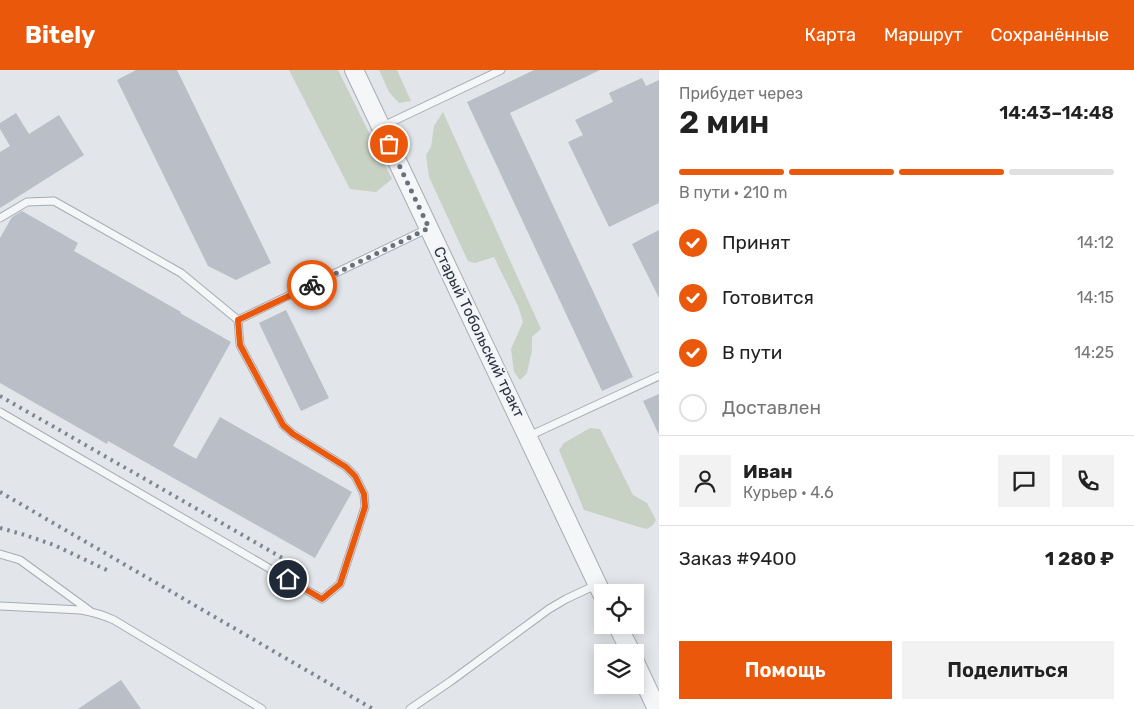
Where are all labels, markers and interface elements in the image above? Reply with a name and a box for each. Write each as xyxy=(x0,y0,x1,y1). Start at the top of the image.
text: Bitely xyxy=(25,21,95,49)
text: Карта xyxy=(805,24,856,46)
text: Маршрут xyxy=(884,24,963,46)
text: Сохранённые xyxy=(991,24,1109,46)
text: Прибудет через xyxy=(679,84,803,103)
text: 14:43–14:48 xyxy=(999,101,1114,124)
text: 2 мин xyxy=(679,103,770,141)
pin xyxy=(368,123,410,165)
icon: bag xyxy=(375,130,403,158)
text: В пути · 210 m xyxy=(679,183,787,202)
icon: check xyxy=(679,229,707,257)
text: Принят xyxy=(722,231,790,254)
text: 14:12 xyxy=(1077,233,1114,252)
street label: Старый Тобольский тракт xyxy=(430,244,528,421)
courier xyxy=(287,260,337,310)
icon: bike xyxy=(298,271,326,299)
icon: check xyxy=(679,284,707,312)
text: Готовится xyxy=(722,286,814,309)
text: 14:15 xyxy=(1077,288,1114,307)
icon: check xyxy=(679,339,707,367)
text: В пути xyxy=(722,341,782,364)
text: 14:25 xyxy=(1074,343,1114,362)
text: Доставлен xyxy=(722,396,821,419)
button: person xyxy=(679,455,731,507)
button: chat xyxy=(998,455,1050,507)
button: phone xyxy=(1062,455,1114,507)
text: Иван xyxy=(743,460,793,483)
text: Курьер · 4.6 xyxy=(743,483,834,502)
text: Заказ #9400 xyxy=(679,547,797,570)
text: 1 280 ₽ xyxy=(1045,547,1114,570)
pin xyxy=(267,558,309,600)
icon: home xyxy=(274,565,302,593)
map controls xyxy=(594,584,644,694)
button: locate xyxy=(594,584,644,634)
button: Помощь xyxy=(679,641,892,699)
button: Поделиться xyxy=(902,641,1114,699)
button: layers xyxy=(594,644,644,694)

